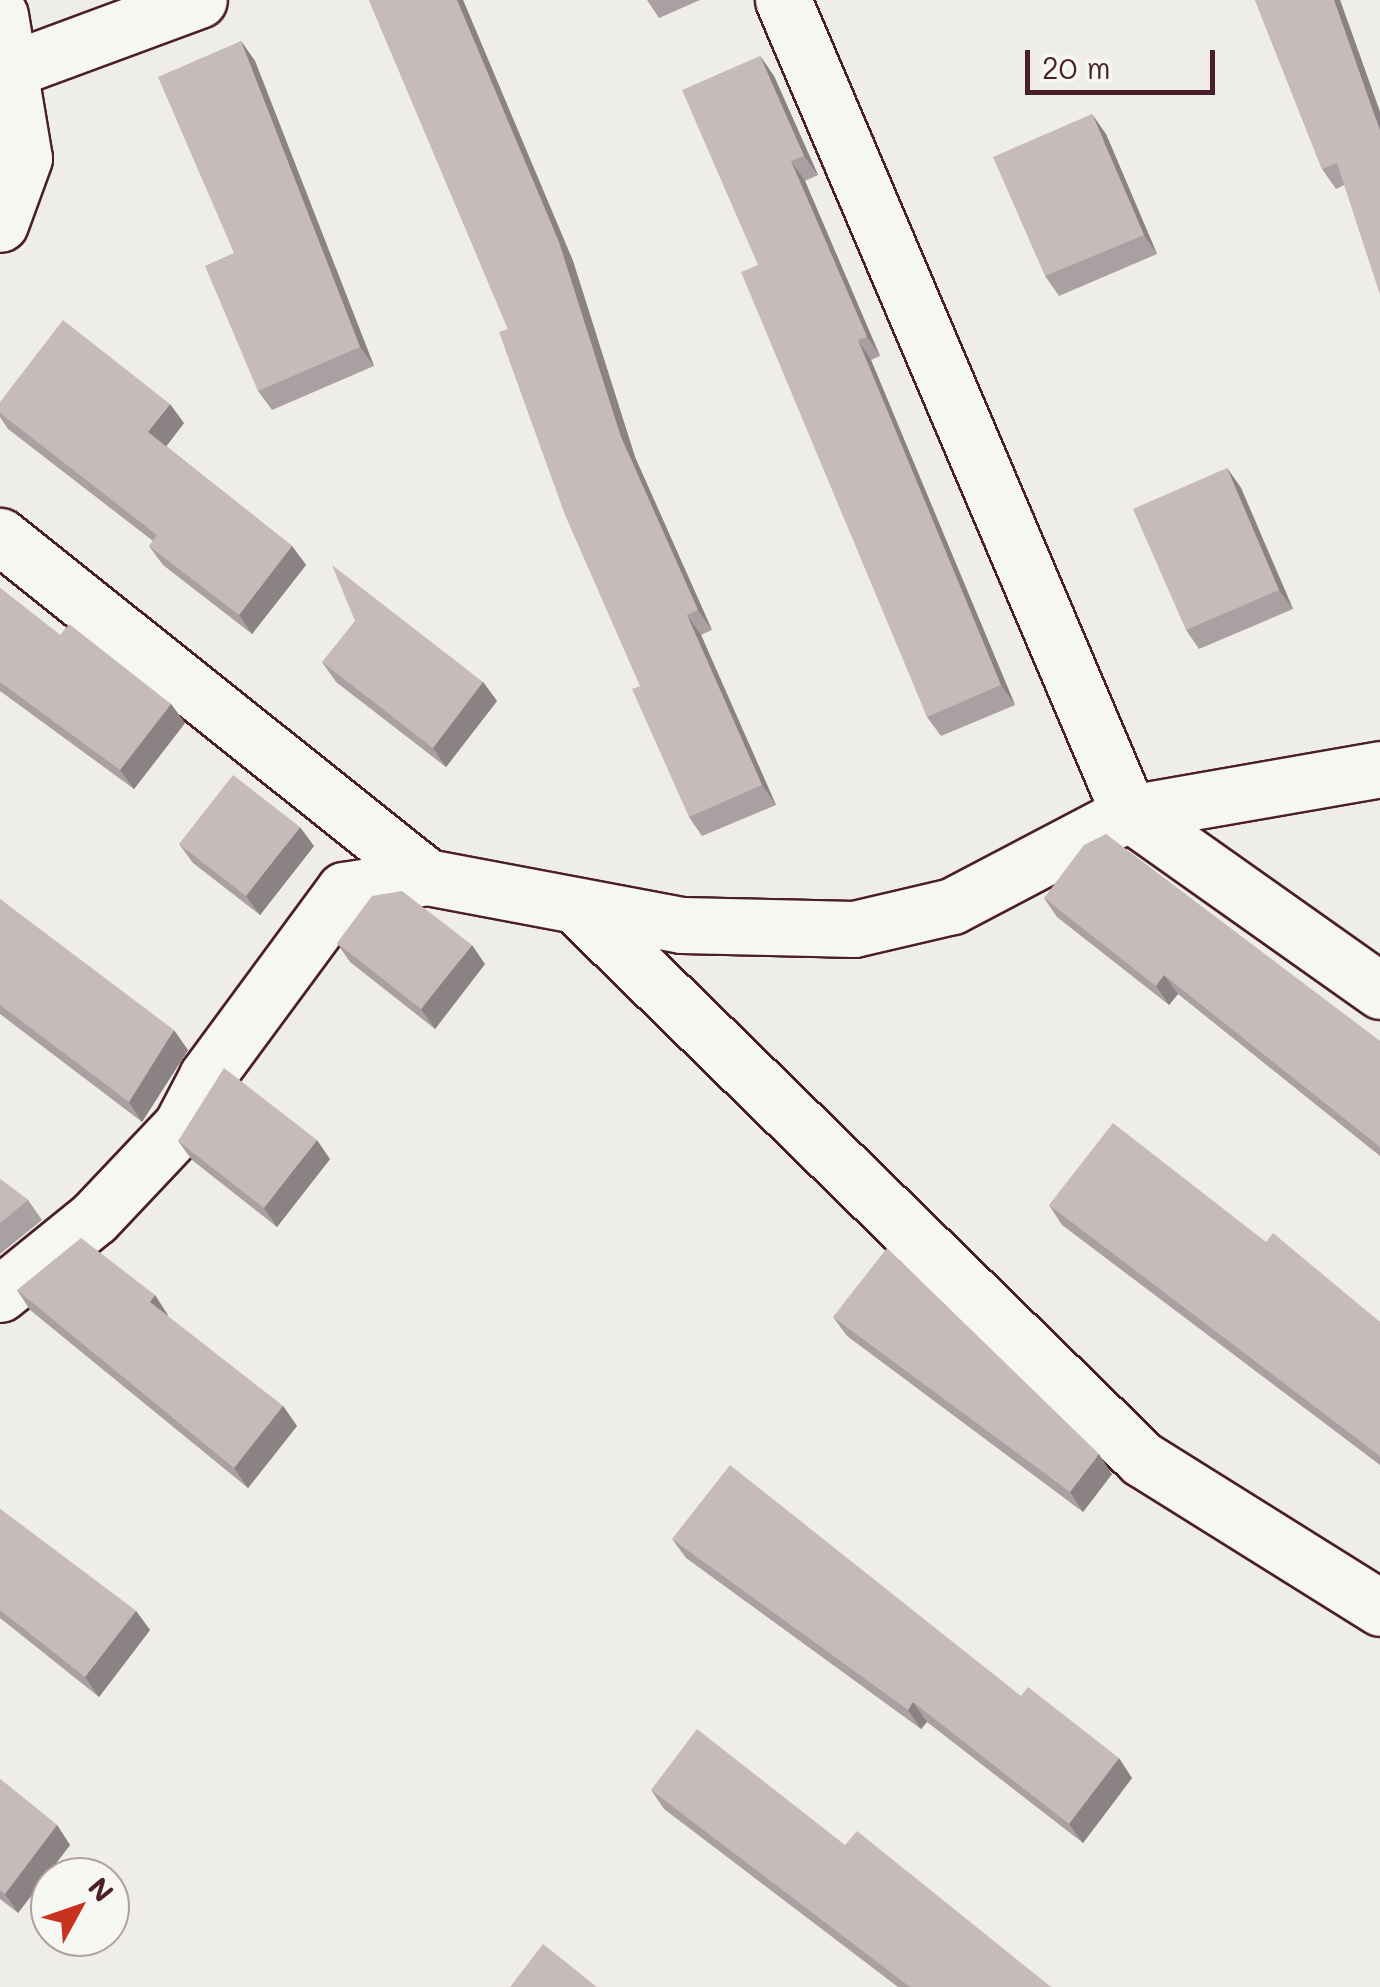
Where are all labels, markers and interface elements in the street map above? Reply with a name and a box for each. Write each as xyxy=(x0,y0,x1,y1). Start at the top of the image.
scale bar xyxy=(1030,30,1220,92)
text: 20 m xyxy=(1042,47,1111,87)
north arrow xyxy=(30,1857,130,1957)
text: N xyxy=(81,1869,122,1909)

